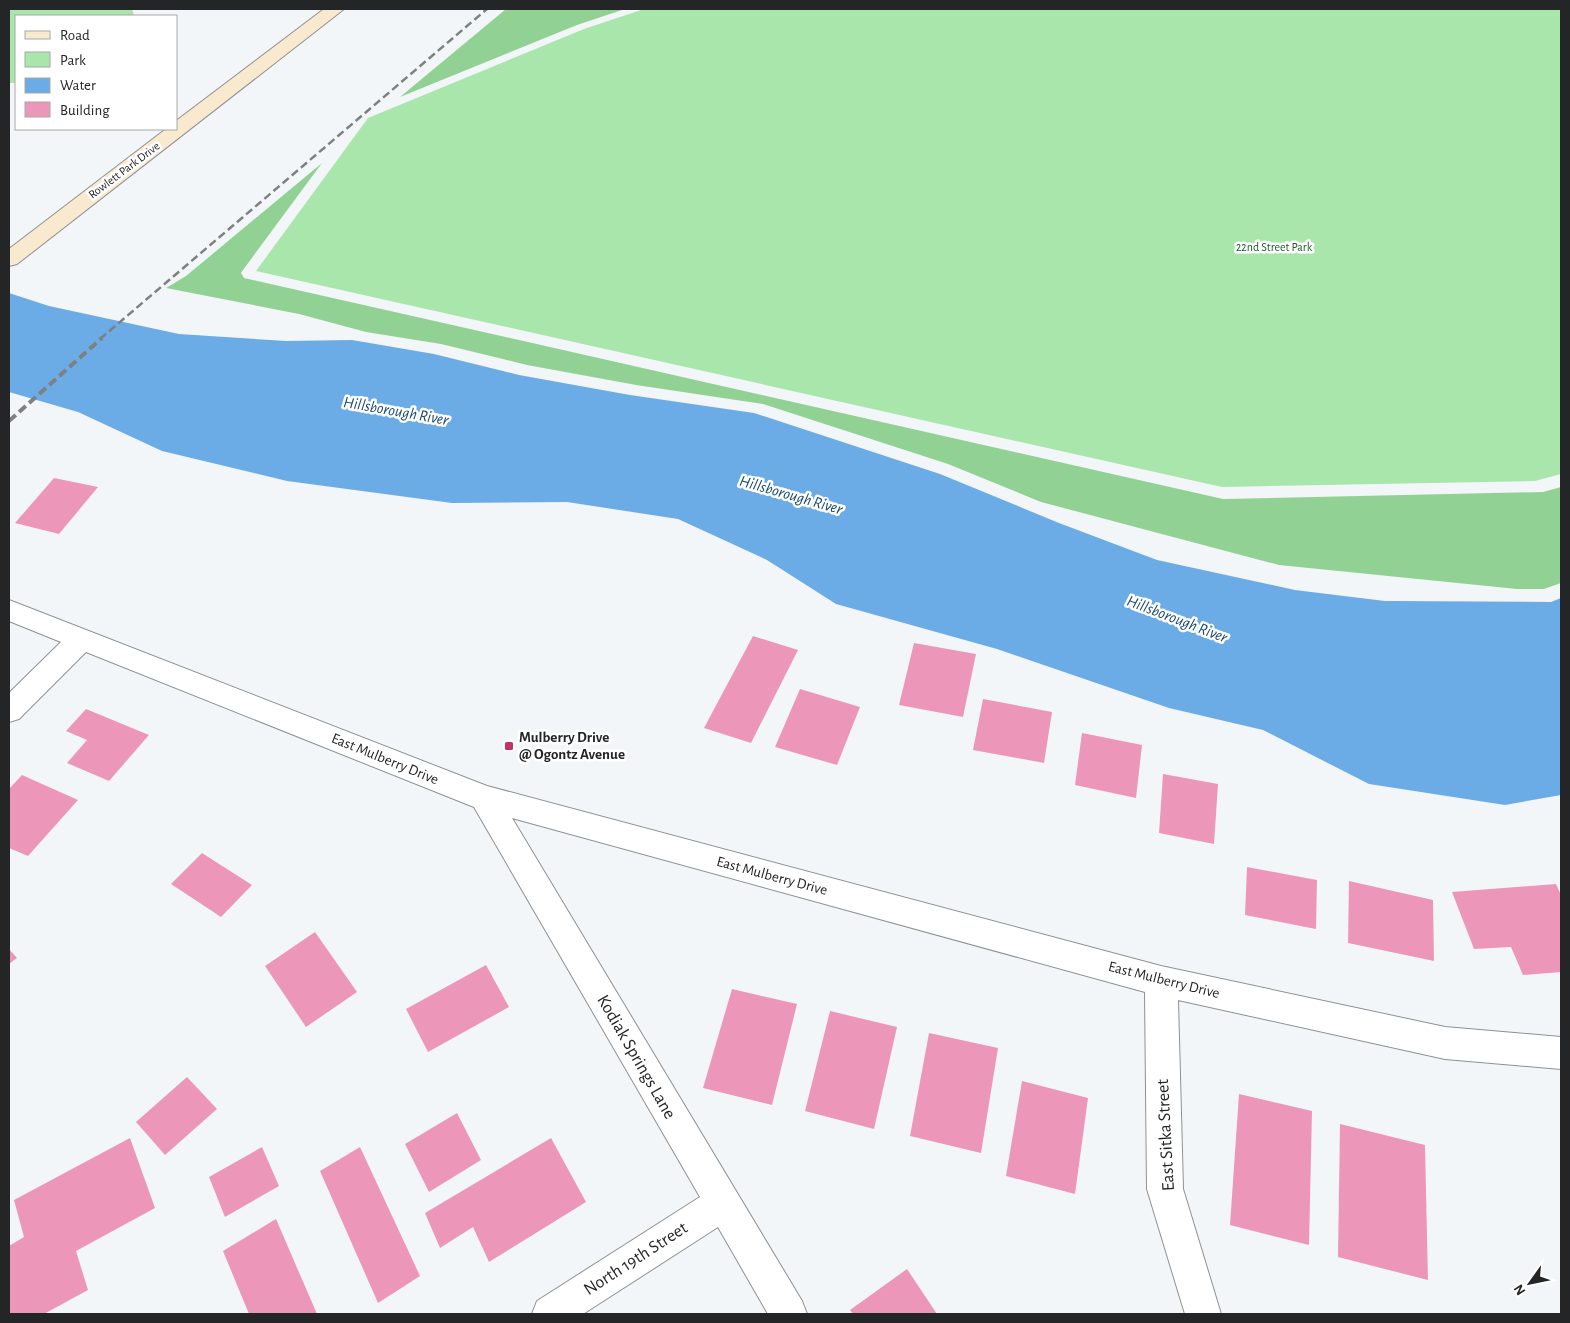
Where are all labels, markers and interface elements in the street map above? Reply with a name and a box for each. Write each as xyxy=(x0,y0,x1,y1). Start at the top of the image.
legend xyxy=(15,15,178,130)
text: Road xyxy=(60,28,90,43)
text: Park xyxy=(60,53,86,68)
text: Water xyxy=(60,78,96,93)
text: Building xyxy=(60,103,110,118)
street label: Rowlett Park Drive xyxy=(86,139,162,201)
park label: 22nd Street Park xyxy=(1236,241,1313,253)
water label: Hillsborough River xyxy=(342,394,450,428)
water label: Hillsborough River xyxy=(738,473,845,518)
water label: Hillsborough River xyxy=(1125,593,1230,646)
place label: Mulberry Drive @ Ogontz Avenue xyxy=(519,730,625,762)
street label: East Mulberry Drive xyxy=(329,731,441,787)
marker: Mulberry Drive @ Ogontz Avenue xyxy=(503,740,515,752)
street label: East Mulberry Drive xyxy=(715,854,829,898)
street label: East Mulberry Drive xyxy=(1107,959,1221,1001)
street label: Kodiak Springs Lane xyxy=(593,992,679,1122)
street label: East Sitka Street xyxy=(1154,1078,1178,1191)
street label: North 19th Street xyxy=(581,1219,691,1299)
north arrow xyxy=(1505,1258,1555,1308)
text: N xyxy=(1511,1282,1528,1297)

